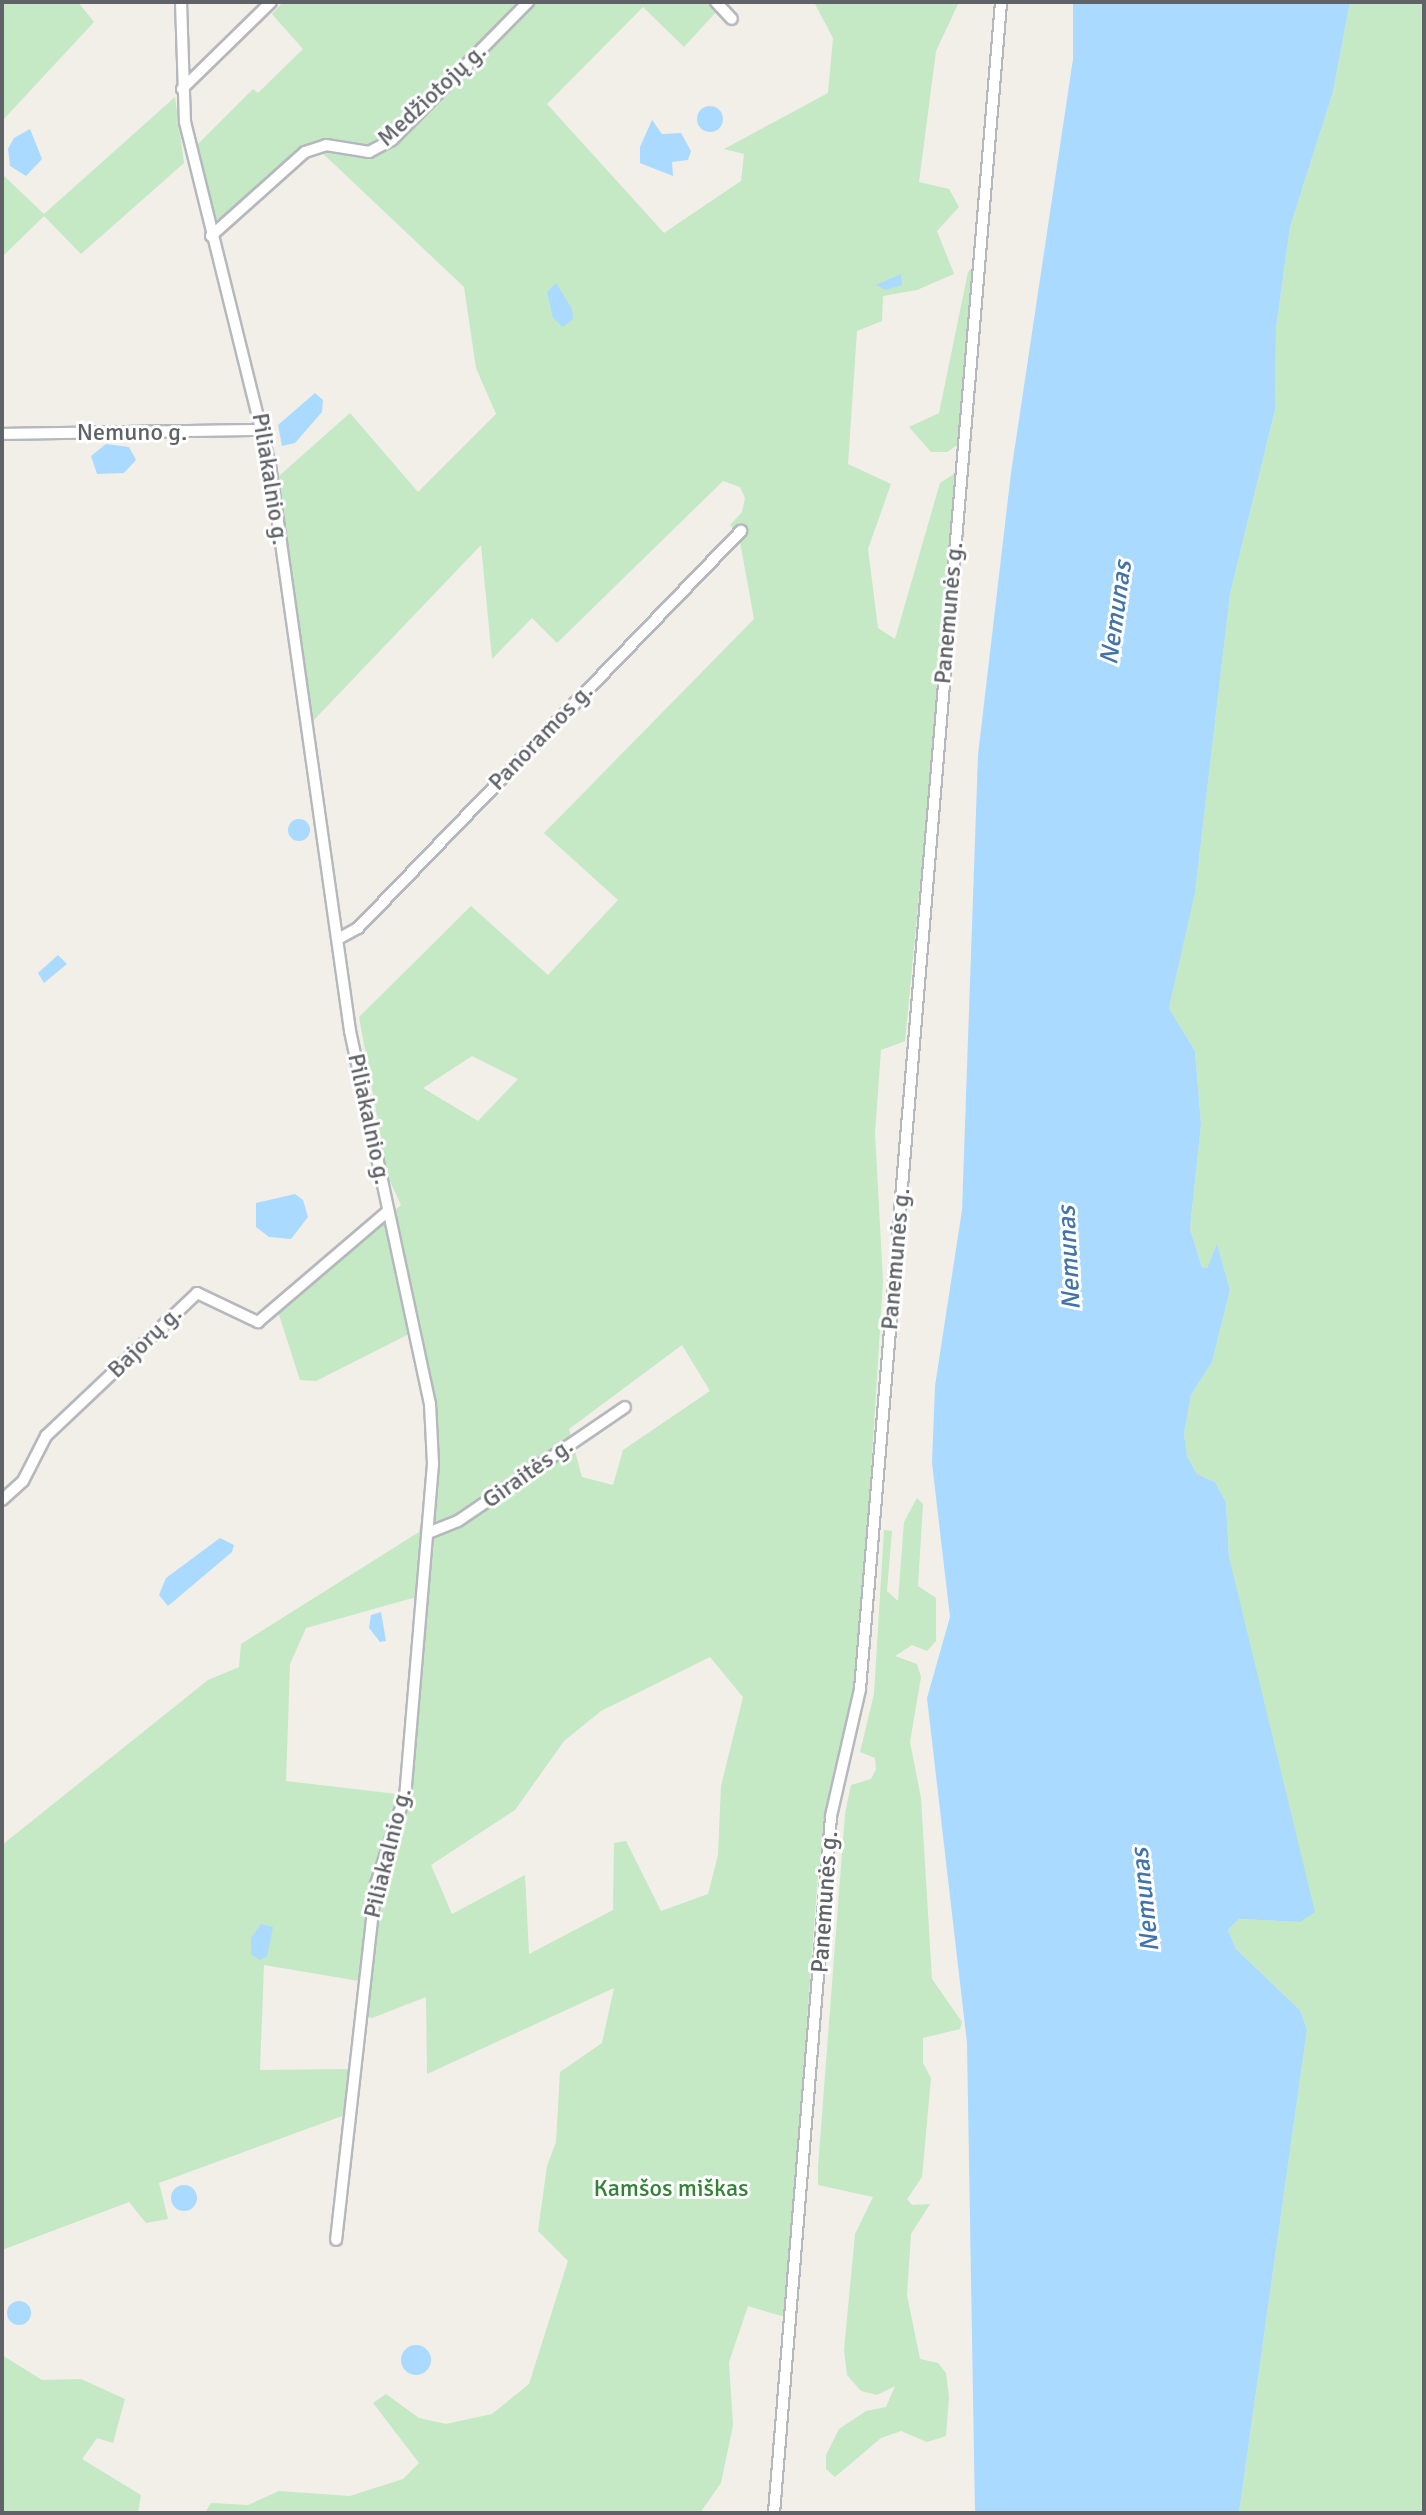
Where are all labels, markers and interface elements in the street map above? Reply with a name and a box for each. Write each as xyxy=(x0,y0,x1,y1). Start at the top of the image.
street label: Medžiotojų g. xyxy=(372,37,492,153)
street label: Piliakalnio g. xyxy=(245,411,295,547)
street label: Nemuno g. xyxy=(77,419,187,447)
street label: Panemunės g. xyxy=(928,541,970,685)
water label: Nemunas xyxy=(1094,559,1140,667)
street label: Panoramos g. xyxy=(483,677,599,797)
street label: Piliakalnio g. xyxy=(341,1051,397,1187)
street label: Panemunės g. xyxy=(875,1187,917,1331)
water label: Nemunas xyxy=(1052,1205,1088,1311)
street label: Bajorų g. xyxy=(102,1300,188,1384)
street label: Giraitės g. xyxy=(477,1431,579,1515)
street label: Piliakalnio g. xyxy=(358,1785,418,1921)
street label: Panemunės g. xyxy=(806,1830,844,1974)
water label: Nemunas xyxy=(1125,1846,1167,1954)
park label: Kamšos miškas xyxy=(593,2175,749,2203)

